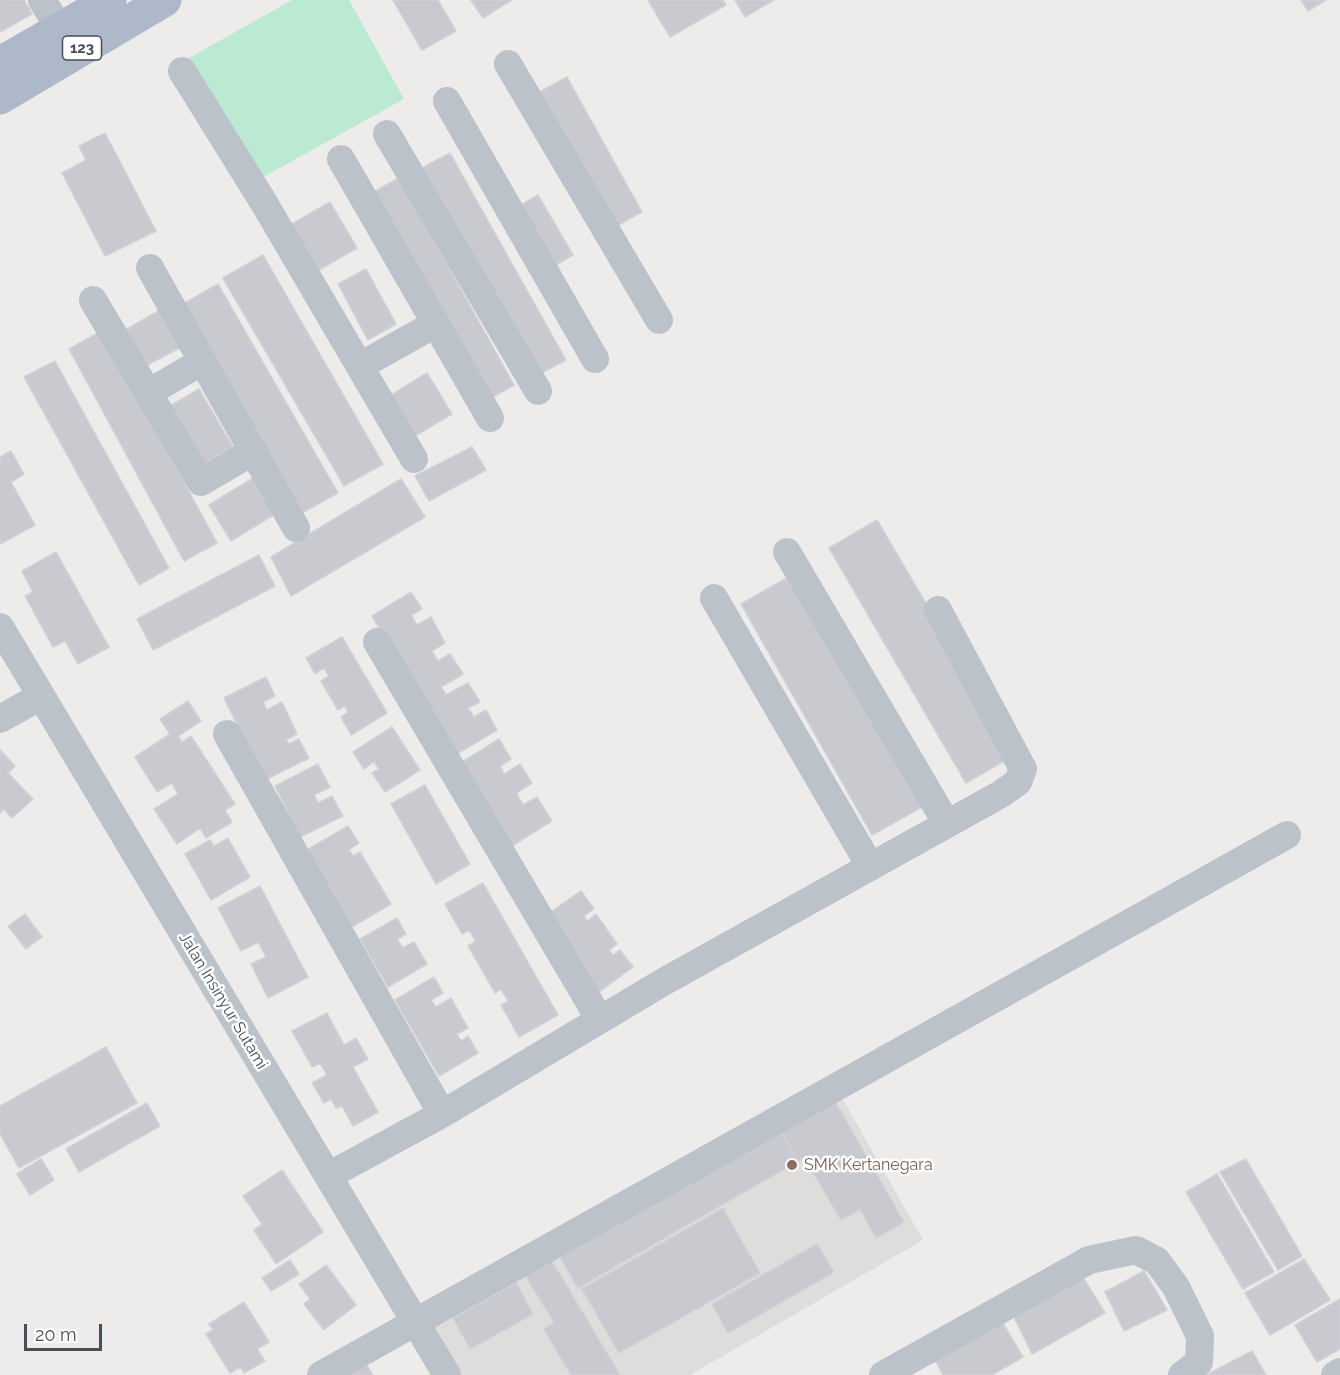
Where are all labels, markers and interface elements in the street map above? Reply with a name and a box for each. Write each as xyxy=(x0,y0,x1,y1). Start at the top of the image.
road number: 123 xyxy=(62,36,101,60)
street label: Jalan Insinyur Sutami xyxy=(175,929,271,1073)
place label: SMK Kertanegara xyxy=(804,1155,933,1175)
marker: SMK Kertanegara xyxy=(785,1158,799,1172)
scale bar xyxy=(27,1312,105,1350)
text: 20 m xyxy=(35,1324,77,1345)

